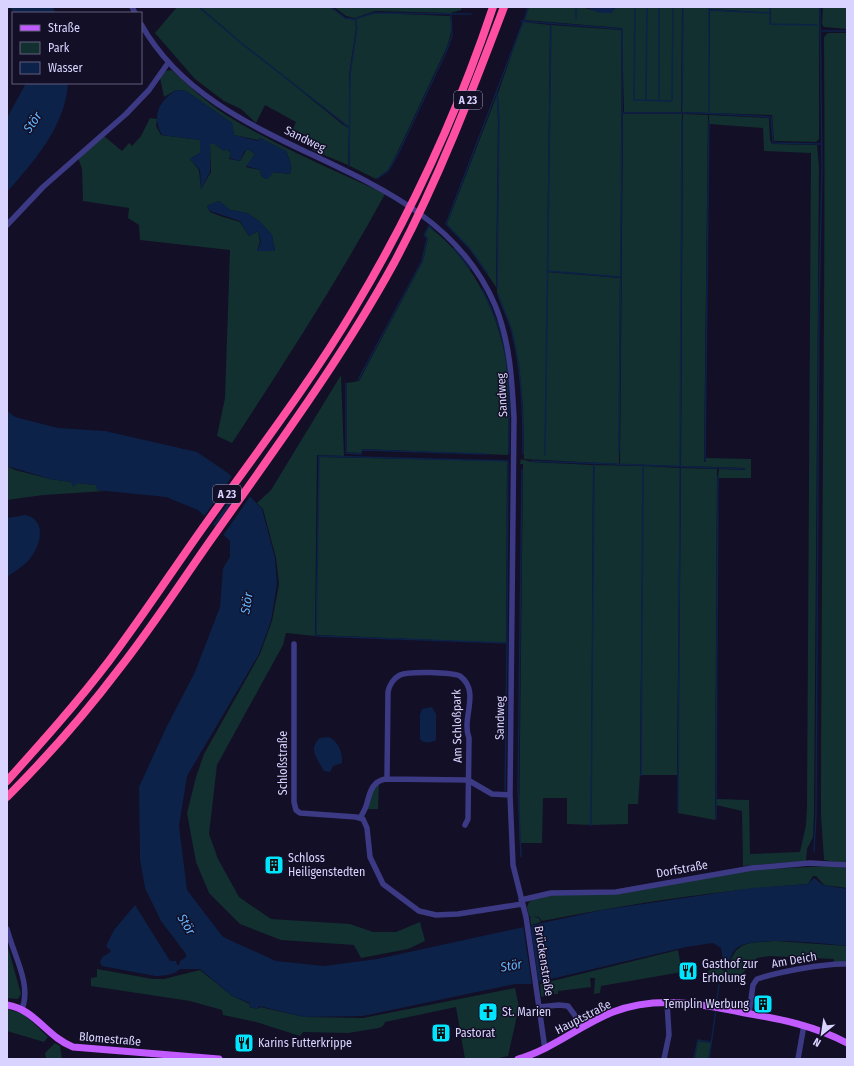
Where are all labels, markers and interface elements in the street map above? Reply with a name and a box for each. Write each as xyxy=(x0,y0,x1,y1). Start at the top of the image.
legend xyxy=(12,12,142,84)
text: Straße xyxy=(48,21,80,35)
text: Park xyxy=(48,41,70,55)
text: Wasser xyxy=(48,61,83,75)
road number: A 23 xyxy=(454,91,482,109)
water label: Stör xyxy=(20,109,45,136)
street label: Sandweg xyxy=(282,123,328,155)
street label: Sandweg xyxy=(494,372,510,417)
road number: A 23 xyxy=(213,485,241,503)
water label: Stör xyxy=(237,591,256,616)
street label: Am Schloßpark xyxy=(449,689,465,763)
street label: Sandweg xyxy=(493,696,507,740)
street label: Schloßstraße xyxy=(276,731,290,795)
place label: Schloss Heiligenstedten xyxy=(288,851,365,879)
building icon: Schloss Heiligenstedten xyxy=(263,854,285,876)
street label: Dorfstraße xyxy=(655,858,709,880)
water label: Stör xyxy=(174,910,199,938)
street label: Brückenstraße xyxy=(532,925,556,997)
street label: Am Deich xyxy=(770,949,818,971)
water label: Stör xyxy=(498,956,524,975)
place label: Gasthof zur Erholung xyxy=(702,957,759,985)
restaurant icon: Gasthof zur Erholung xyxy=(677,960,699,982)
building icon: Templin Werbung xyxy=(752,993,774,1015)
street label: Hauptstraße xyxy=(553,997,613,1037)
place label: Templin Werbung xyxy=(664,997,749,1011)
church icon: St. Marien xyxy=(477,1001,499,1023)
place label: St. Marien xyxy=(502,1005,551,1019)
north arrow xyxy=(802,1014,842,1054)
building icon: Pastorat xyxy=(430,1022,452,1044)
place label: Pastorat xyxy=(455,1026,495,1040)
street label: Blomestraße xyxy=(78,1029,142,1049)
restaurant icon: Karins Futterkrippe xyxy=(233,1032,255,1054)
text: N xyxy=(811,1035,823,1050)
place label: Karins Futterkrippe xyxy=(258,1036,352,1050)

